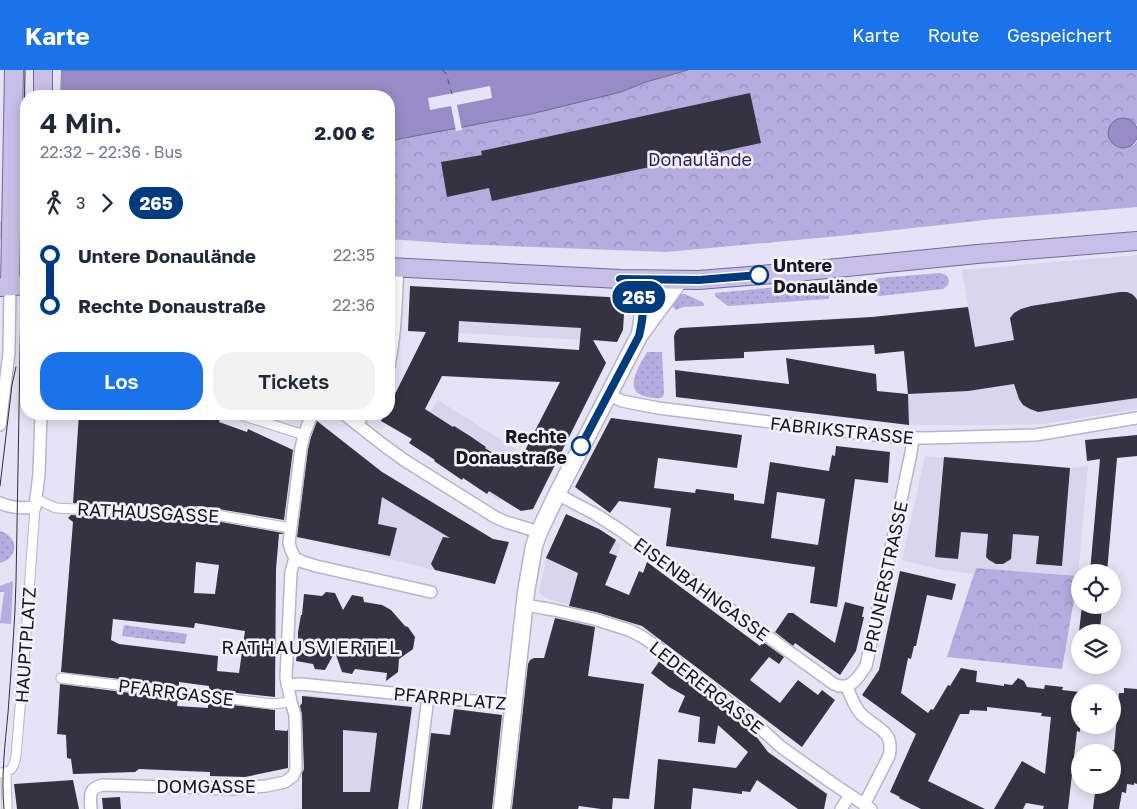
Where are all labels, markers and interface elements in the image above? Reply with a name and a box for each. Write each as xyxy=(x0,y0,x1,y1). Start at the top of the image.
text: Karte xyxy=(25,21,90,50)
text: Karte xyxy=(852,24,900,46)
text: Route xyxy=(928,24,979,46)
text: Gespeichert xyxy=(1007,24,1112,46)
text: 4 Min. xyxy=(40,106,122,139)
text: 2.00 € xyxy=(314,121,375,144)
text: 22:32 – 22:36 · Bus xyxy=(40,142,183,162)
park label: Donaulände xyxy=(648,148,752,170)
icon: walk xyxy=(40,189,68,217)
icon: forward xyxy=(93,189,121,217)
text: 265 xyxy=(139,192,173,214)
text: 3 xyxy=(76,193,85,213)
text: Untere Donaulände xyxy=(78,244,256,267)
text: 22:35 xyxy=(333,245,375,265)
place label: Untere Donaulände xyxy=(773,254,878,297)
marker: Untere Donaulände xyxy=(749,265,769,285)
line badge: 265 xyxy=(610,281,668,313)
text: 265 xyxy=(622,286,656,308)
text: Rechte Donaustraße xyxy=(78,294,266,317)
text: 22:36 xyxy=(333,295,375,315)
button: Los xyxy=(40,352,203,410)
button: Tickets xyxy=(213,352,375,410)
street label: FABRIKSTRASSE xyxy=(769,412,915,448)
place label: Rechte Donaustraße xyxy=(456,425,567,468)
marker: Rechte Donaustraße xyxy=(571,436,591,456)
street label: RATHAUSGASSE xyxy=(76,497,220,527)
street label: PRUNERSTRASSE xyxy=(858,499,912,655)
street label: EISENBAHNGASSE xyxy=(630,532,774,646)
map controls xyxy=(1071,564,1121,794)
button: locate xyxy=(1071,564,1121,614)
street label: HAUPTPLATZ xyxy=(10,586,40,704)
button: layers xyxy=(1071,624,1121,674)
district label: RATHAUSVIERTEL xyxy=(221,635,401,658)
street label: LEDERERGASSE xyxy=(646,636,768,738)
street label: PFARRGASSE xyxy=(117,674,235,710)
street label: PFARRPLATZ xyxy=(393,682,507,714)
button: + xyxy=(1071,684,1121,734)
button: − xyxy=(1071,744,1121,794)
street label: DOMGASSE xyxy=(156,775,256,797)

